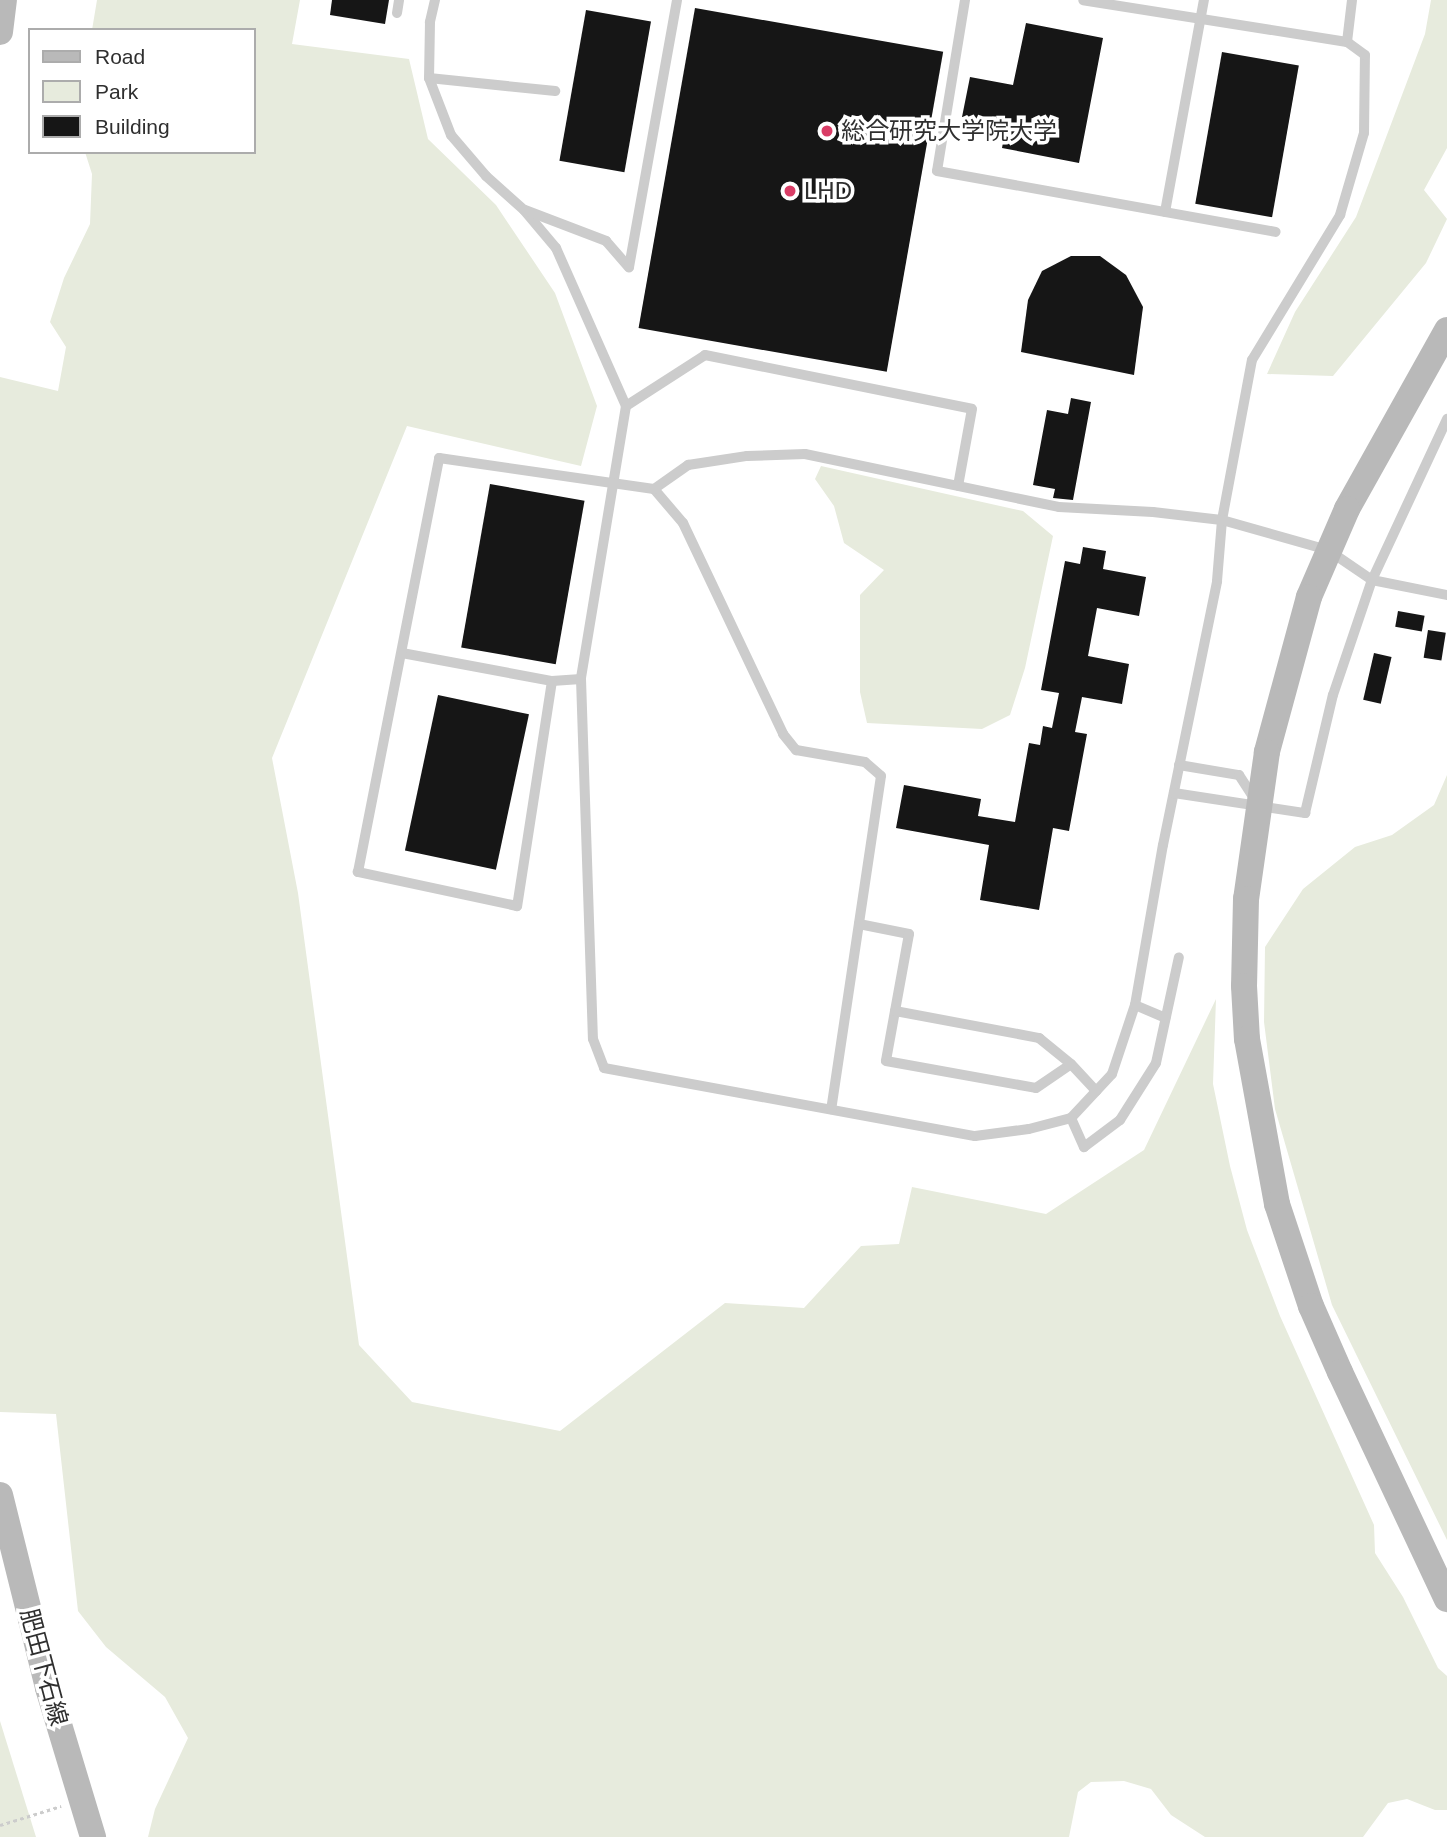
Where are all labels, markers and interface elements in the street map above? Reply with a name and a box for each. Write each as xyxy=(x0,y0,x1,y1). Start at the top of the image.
legend xyxy=(28,28,256,154)
text: Road xyxy=(95,45,145,68)
text: Park xyxy=(95,80,138,103)
text: Building xyxy=(95,115,170,138)
place label: 総合研究大学院大学 xyxy=(841,117,1057,145)
marker: 総合研究大学院大学 xyxy=(819,123,835,139)
place label: LHD xyxy=(804,177,852,205)
marker: LHD xyxy=(782,183,798,199)
street label: 肥田下石線 xyxy=(15,1605,73,1729)

